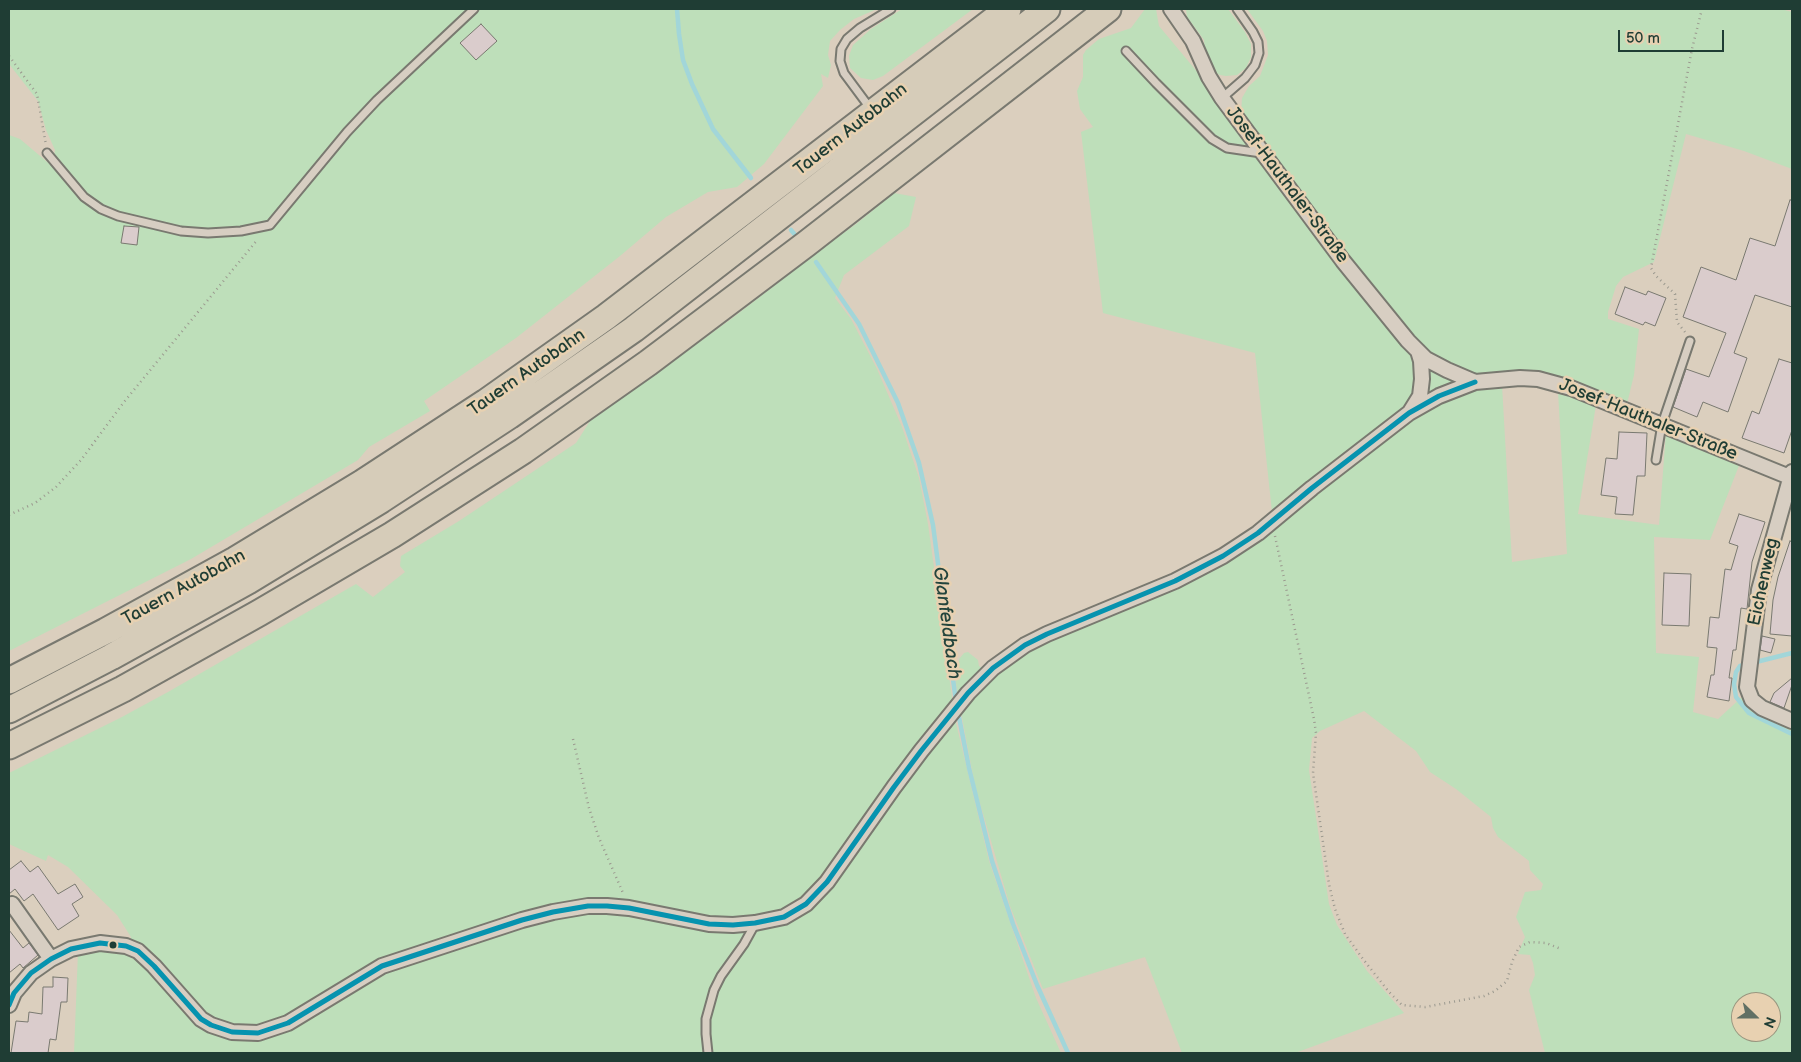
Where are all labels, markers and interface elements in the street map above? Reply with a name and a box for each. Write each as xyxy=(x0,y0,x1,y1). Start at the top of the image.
scale bar xyxy=(1621,20,1727,52)
text: 50 m xyxy=(1626,29,1660,48)
street label: Tauern Autobahn xyxy=(790,79,912,181)
street label: Josef-Hauthaler-Straße xyxy=(1221,102,1353,268)
street label: Tauern Autobahn xyxy=(464,325,590,421)
street label: Josef-Hauthaler-Straße xyxy=(1556,374,1740,466)
street label: Eichenweg xyxy=(1744,536,1784,628)
street label: Tauern Autobahn xyxy=(118,545,250,631)
water label: Glanfeldbach xyxy=(927,565,965,681)
unlabelled marker xyxy=(108,940,118,950)
north arrow xyxy=(1731,992,1781,1042)
text: N xyxy=(1760,1014,1779,1030)

